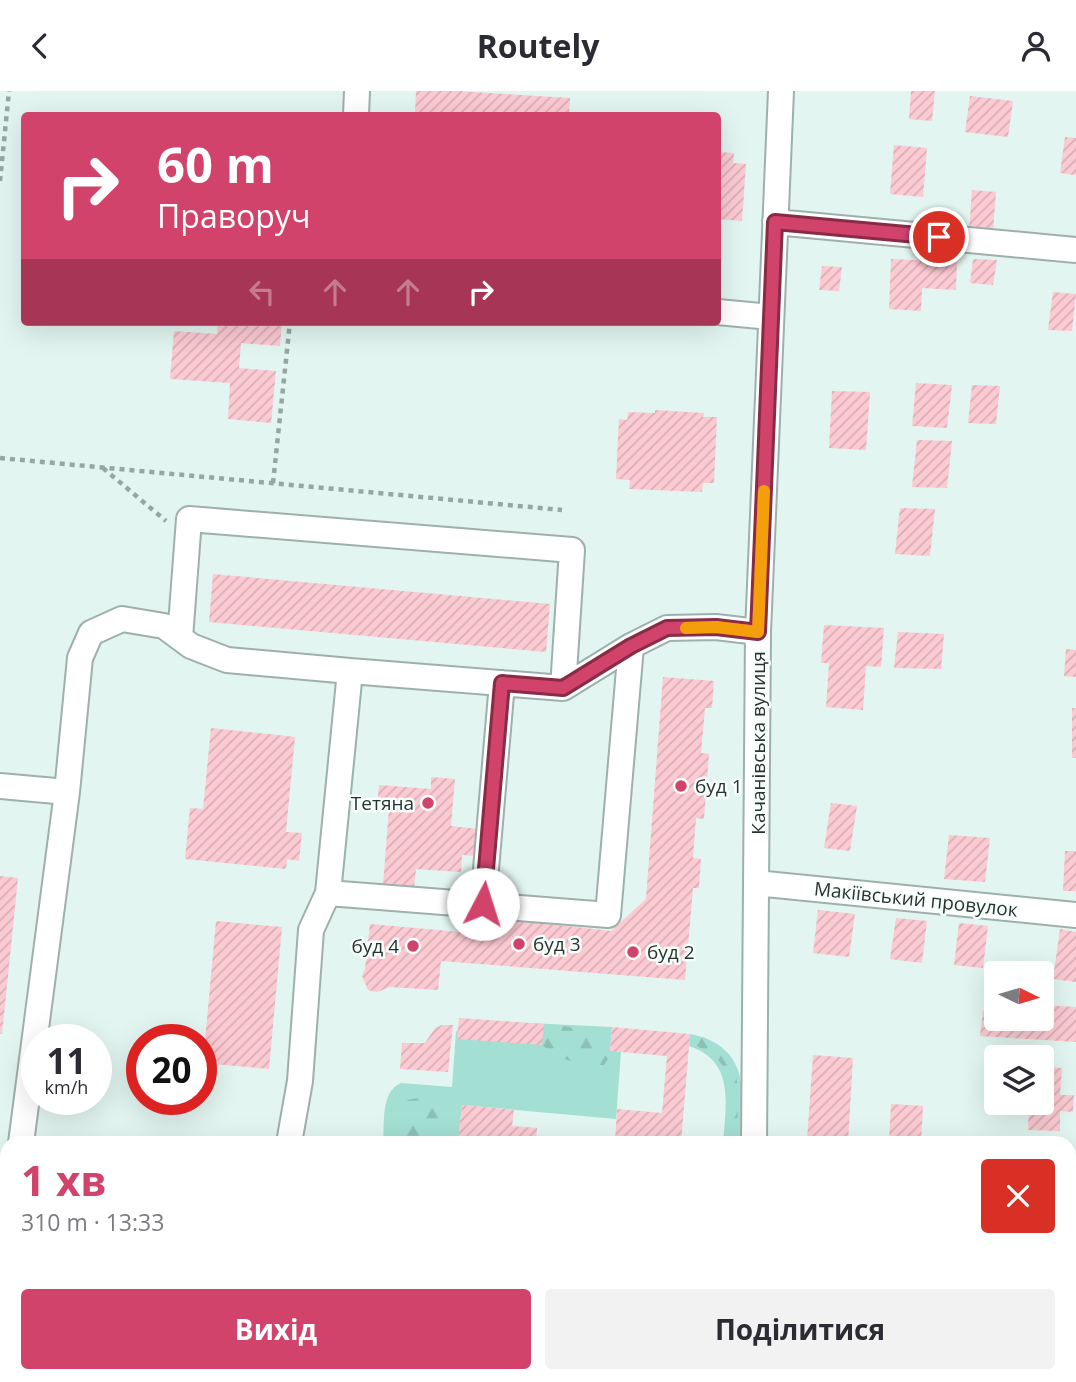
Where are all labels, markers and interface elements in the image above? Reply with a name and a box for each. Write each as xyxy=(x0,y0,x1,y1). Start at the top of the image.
text: Routely xyxy=(477,24,599,67)
icon: back xyxy=(21,27,59,65)
icon: person xyxy=(1017,27,1055,65)
text: 60 m xyxy=(157,131,274,197)
icon: right xyxy=(42,140,133,231)
text: Праворуч xyxy=(157,194,310,237)
pin xyxy=(909,207,969,267)
icon: arrive xyxy=(920,218,958,256)
icon: left xyxy=(243,273,281,311)
icon: ahead xyxy=(316,273,354,311)
icon: ahead xyxy=(389,273,427,311)
icon: right xyxy=(462,273,500,311)
street label: Качанівська вулиця xyxy=(745,651,771,835)
place label: буд 1 xyxy=(695,773,743,799)
marker: буд 1 xyxy=(673,778,689,794)
place label: Тетяна xyxy=(351,790,414,816)
marker: Тетяна xyxy=(420,795,436,811)
position arrow xyxy=(446,867,520,941)
street label: Макіївський провулок xyxy=(813,875,1019,923)
place label: буд 3 xyxy=(533,931,581,957)
place label: буд 4 xyxy=(351,933,399,959)
marker: буд 3 xyxy=(511,936,527,952)
marker: буд 4 xyxy=(405,938,421,954)
place label: буд 2 xyxy=(647,939,695,965)
marker: буд 2 xyxy=(625,944,641,960)
north arrow xyxy=(984,961,1054,1031)
map controls xyxy=(984,961,1054,1115)
speed limit sign: 20 xyxy=(126,1024,217,1115)
text: 11 xyxy=(46,1037,87,1084)
button: layers xyxy=(984,1045,1054,1115)
text: km/h xyxy=(45,1075,88,1099)
text: 1 хв xyxy=(21,1151,107,1208)
button: close xyxy=(981,1159,1055,1233)
text: 310 m · 13:33 xyxy=(21,1206,164,1238)
button: Вихід xyxy=(21,1289,531,1369)
button: Поділитися xyxy=(545,1289,1055,1369)

